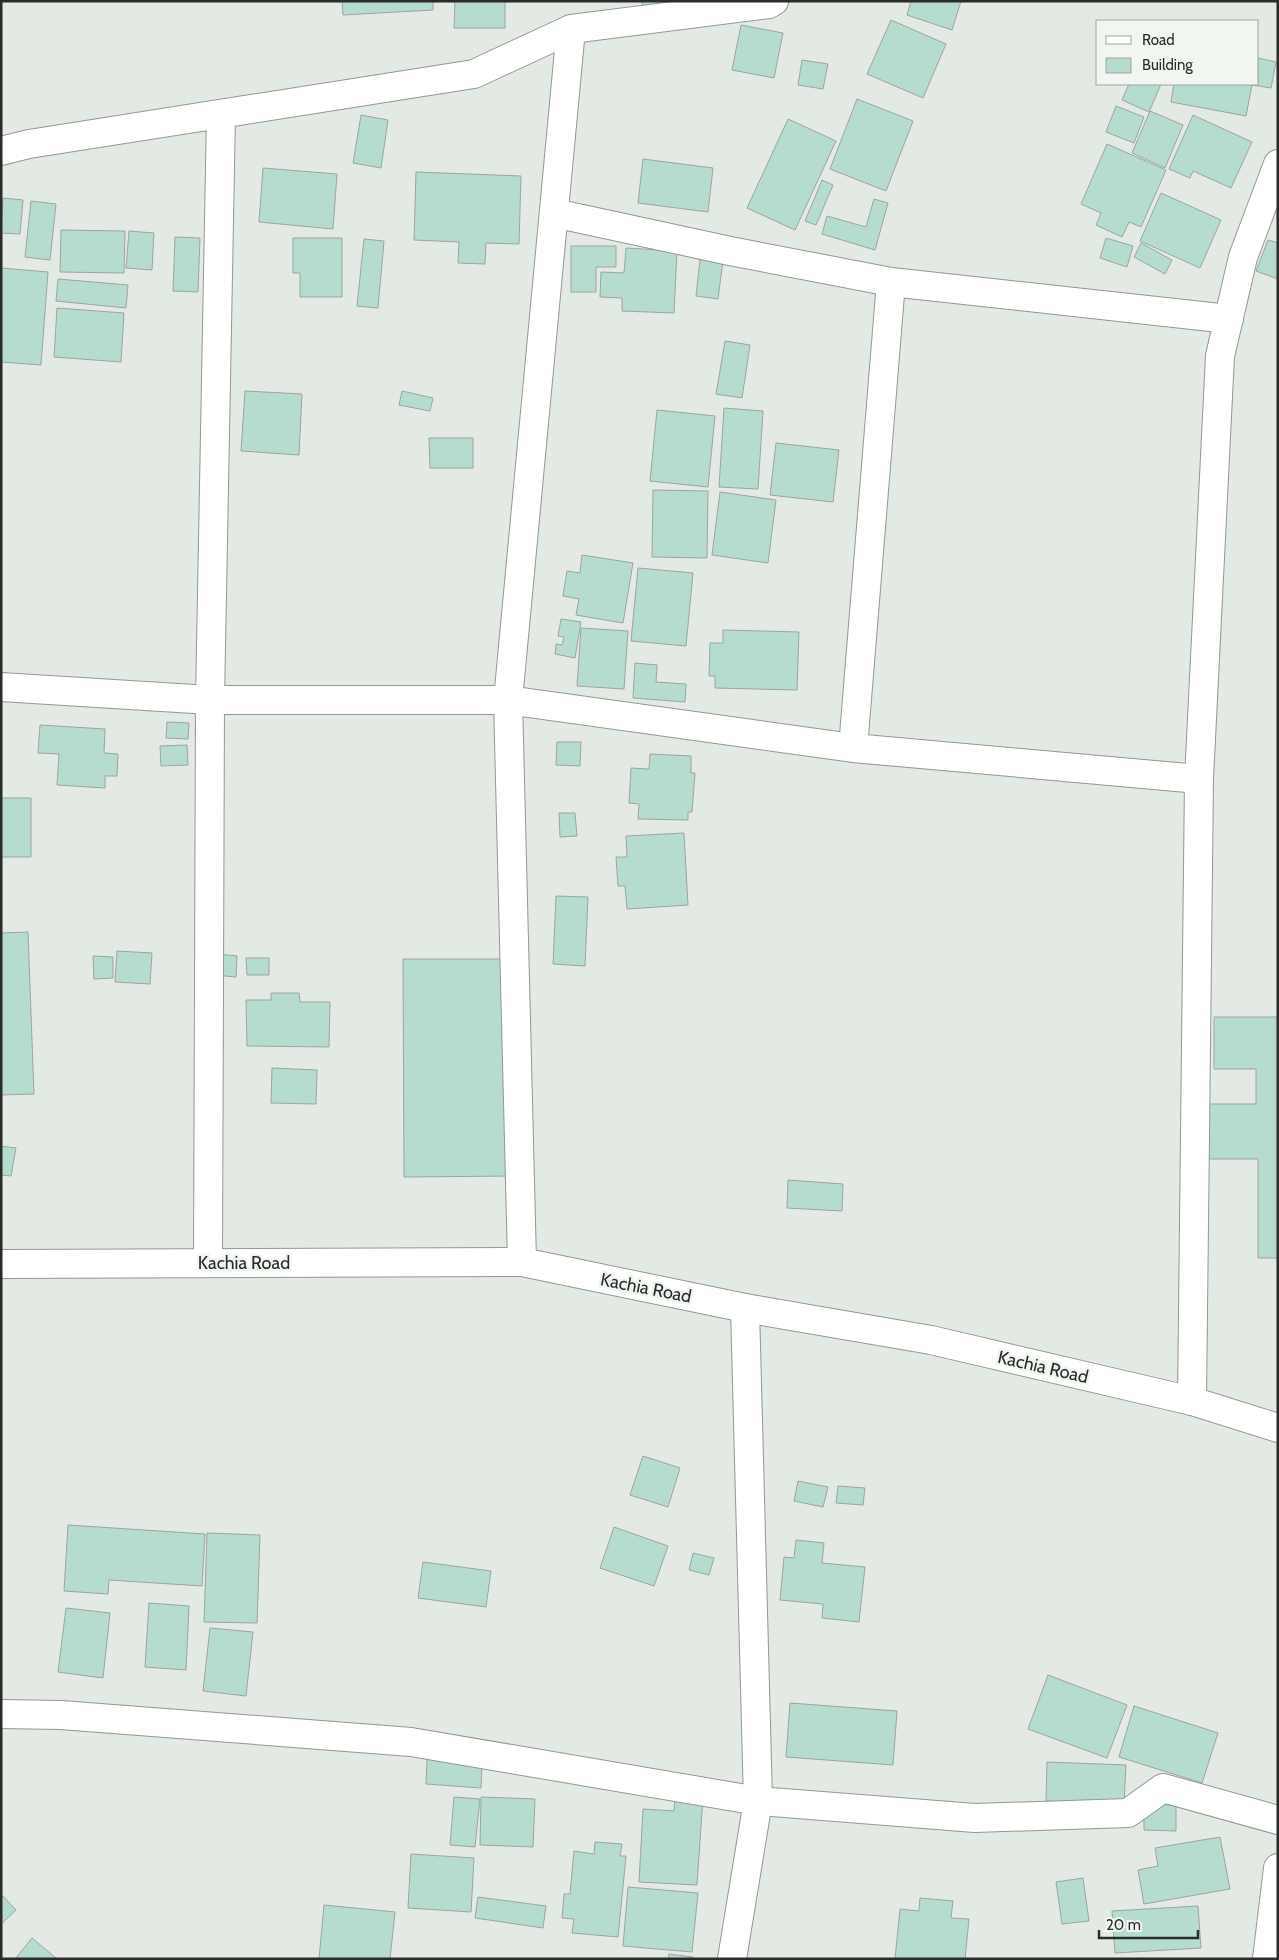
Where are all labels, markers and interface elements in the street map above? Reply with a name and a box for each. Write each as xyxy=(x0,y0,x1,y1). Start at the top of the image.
legend xyxy=(1096,20,1259,85)
text: Road xyxy=(1142,31,1175,49)
text: Building xyxy=(1142,56,1193,74)
street label: Kachia Road xyxy=(198,1252,290,1274)
street label: Kachia Road xyxy=(599,1268,693,1308)
street label: Kachia Road xyxy=(996,1346,1090,1388)
scale bar xyxy=(1099,1908,1198,1940)
text: 20 m xyxy=(1106,1916,1141,1934)

